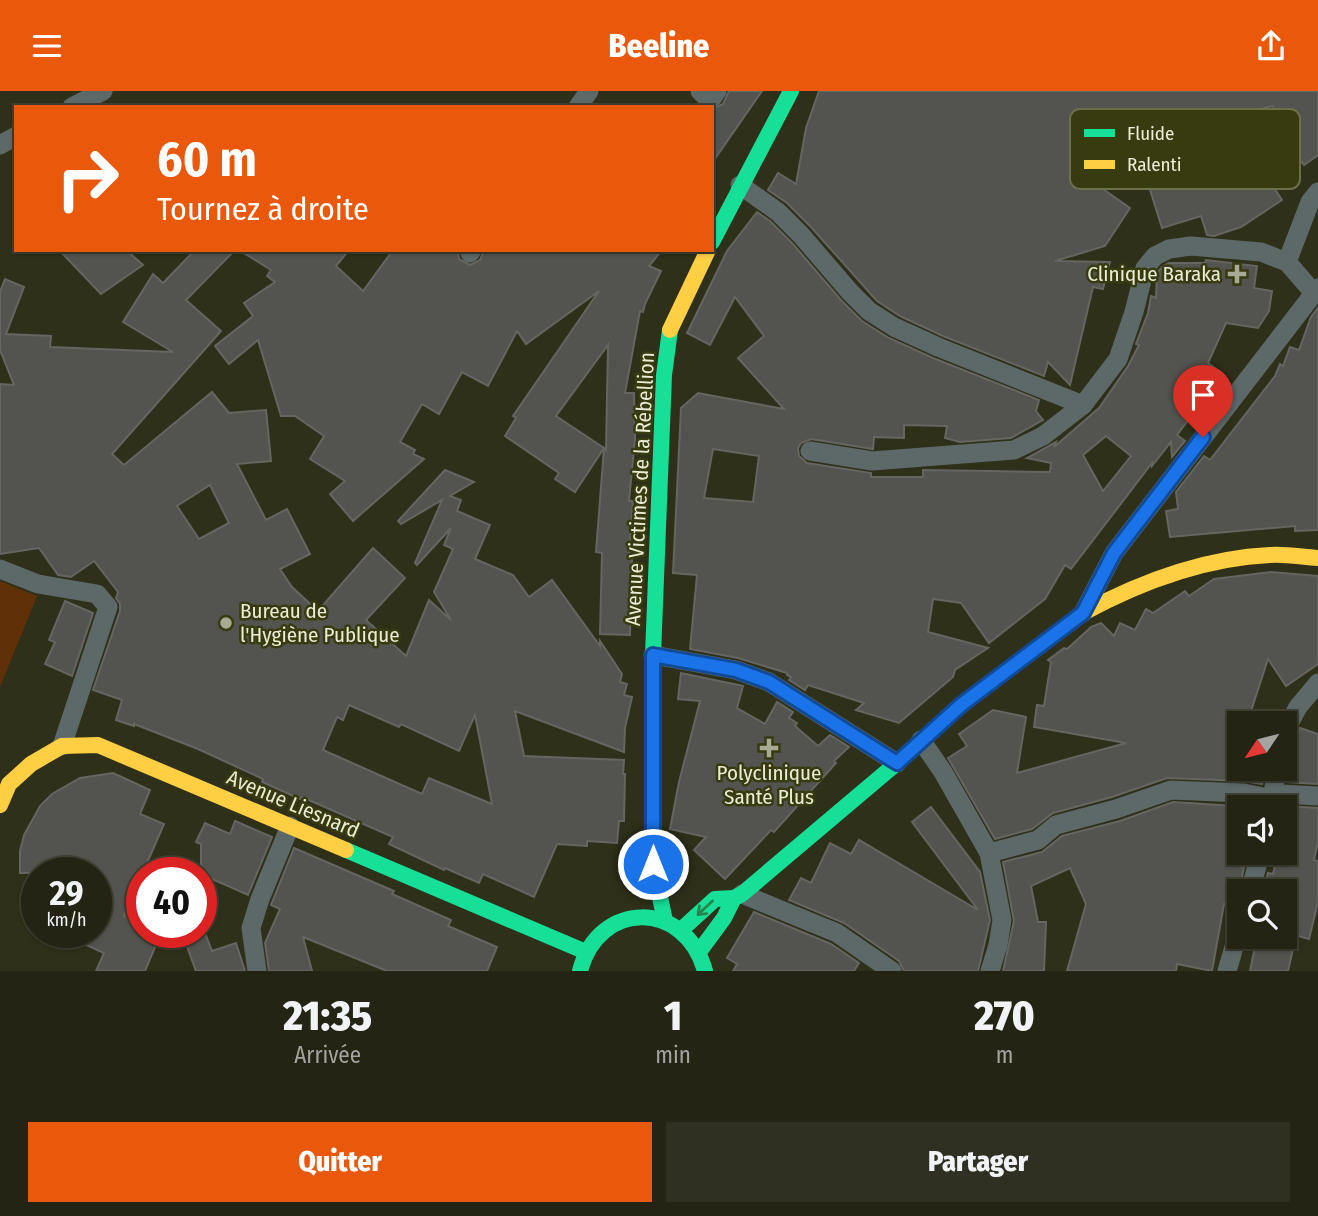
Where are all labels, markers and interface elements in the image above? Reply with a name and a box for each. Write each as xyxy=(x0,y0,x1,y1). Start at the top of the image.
icon: menu xyxy=(28,27,66,65)
text: Beeline xyxy=(609,27,709,65)
icon: share xyxy=(1252,27,1290,65)
legend xyxy=(1070,109,1300,189)
text: Fluide xyxy=(1127,122,1174,145)
text: 60 m xyxy=(157,130,257,189)
icon: right xyxy=(42,133,133,224)
text: Ralenti xyxy=(1127,153,1182,176)
text: Tournez à droite xyxy=(157,190,369,228)
place label: Clinique Baraka xyxy=(1087,261,1221,287)
marker: Clinique Baraka xyxy=(1227,264,1247,284)
street label: Avenue Victimes de la Rébellion xyxy=(620,351,660,627)
pin xyxy=(1173,365,1233,437)
icon: arrive xyxy=(1184,376,1222,414)
place label: Bureau de l'Hygiène Publique xyxy=(240,598,400,648)
marker: Bureau de l'Hygiène Publique xyxy=(218,615,234,631)
north arrow xyxy=(1227,711,1297,781)
map controls xyxy=(1227,711,1297,949)
marker: Polyclinique Santé Plus xyxy=(759,738,779,758)
place label: Polyclinique Santé Plus xyxy=(717,760,821,810)
street label: Avenue Liesnard xyxy=(223,764,363,844)
button: sound xyxy=(1227,795,1297,865)
position arrow xyxy=(616,827,690,901)
speed limit sign: 40 xyxy=(126,857,217,948)
text: 29 xyxy=(49,872,84,914)
button: search xyxy=(1227,879,1297,949)
one-way arrow xyxy=(697,900,714,917)
text: km/h xyxy=(46,909,87,931)
text: 21:35 xyxy=(283,991,372,1041)
text: 1 xyxy=(664,991,682,1041)
text: 270 xyxy=(974,991,1035,1041)
text: Arrivée xyxy=(294,1041,361,1069)
text: min xyxy=(655,1041,691,1069)
text: m xyxy=(996,1041,1013,1069)
button: Quitter xyxy=(28,1122,652,1202)
button: Partager xyxy=(666,1122,1290,1202)

